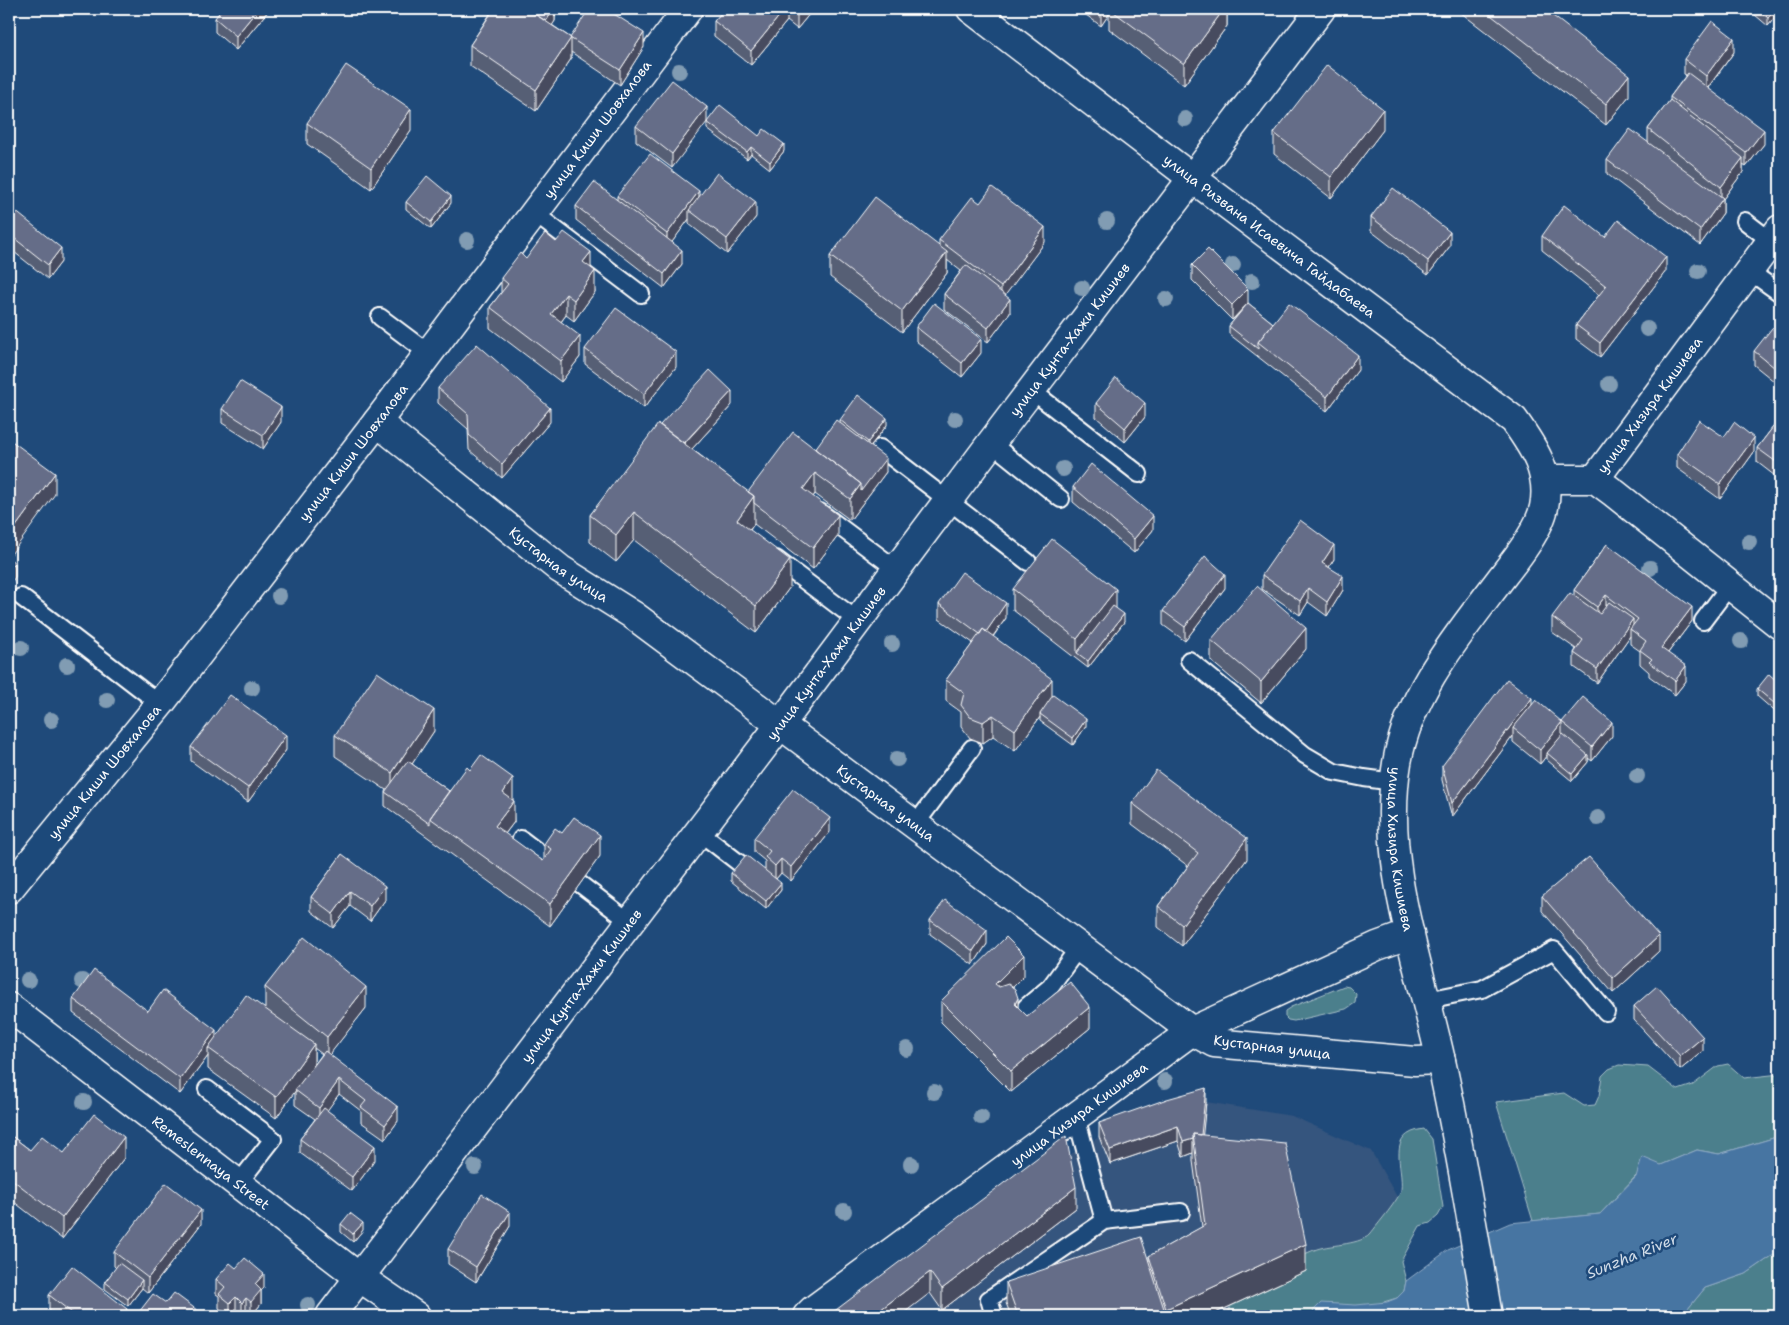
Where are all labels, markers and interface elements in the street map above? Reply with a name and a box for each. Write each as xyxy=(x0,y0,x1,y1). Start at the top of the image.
street label: улица Киши Шовхалова xyxy=(539,56,655,202)
street label: улица Ризвана Исаевича Гайдабаева xyxy=(1160,150,1379,322)
street label: улица Кунта-Хажи Кишиев xyxy=(1006,259,1134,420)
street label: улица Хизира Кишиева xyxy=(1593,333,1706,477)
street label: улица Киши Шовхалова xyxy=(295,380,412,525)
street label: Кустарная улица xyxy=(506,523,612,606)
street label: улица Кунта-Хажи Кишиев xyxy=(763,582,890,744)
street label: улица Киши Шовхалова xyxy=(44,701,165,843)
street label: Кустарная улица xyxy=(833,761,939,846)
street label: улица Хизира Кишиева xyxy=(1384,766,1418,933)
street label: улица Кунта-Хажи Кишиев xyxy=(517,905,646,1066)
street label: Кустарная улица xyxy=(1212,1031,1332,1063)
street label: улица Хизира Кишиева xyxy=(1007,1058,1151,1170)
street label: Remeslennaya Street xyxy=(149,1112,273,1214)
water label: Sunzha River xyxy=(1584,1228,1681,1283)

